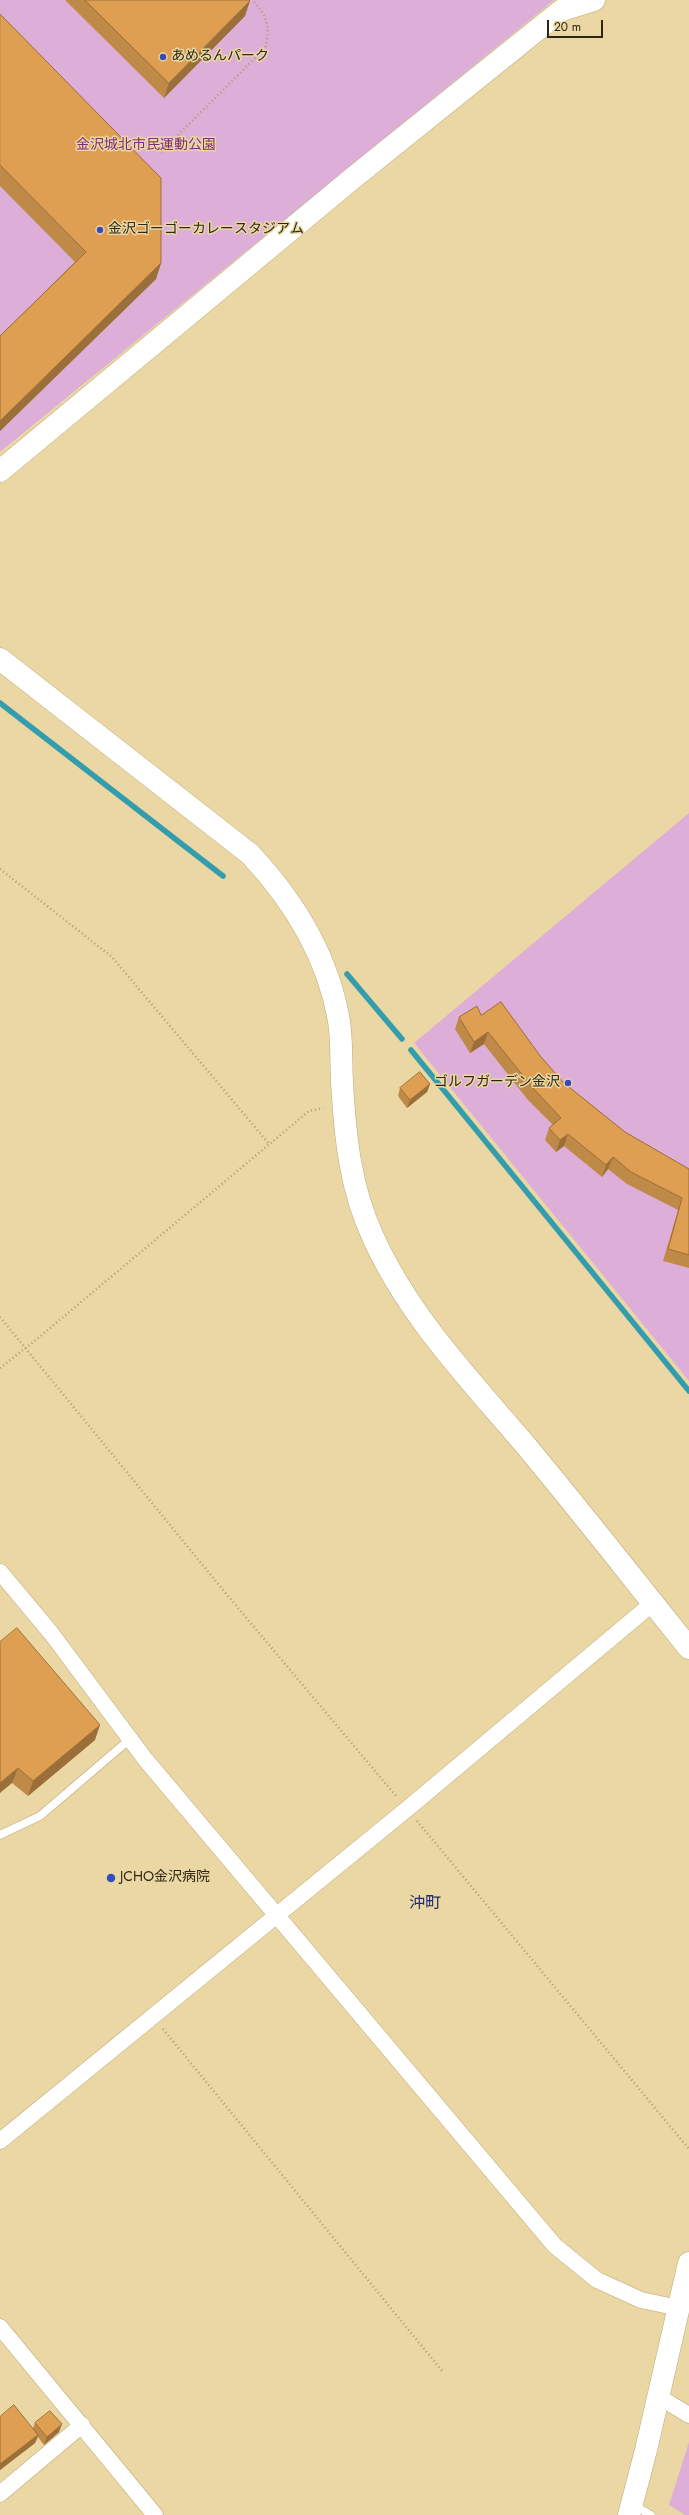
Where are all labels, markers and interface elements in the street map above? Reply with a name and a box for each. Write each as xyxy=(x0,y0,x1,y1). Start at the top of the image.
scale bar xyxy=(549,12,605,38)
text: 20 m xyxy=(554,18,581,36)
place label: あめるんパーク xyxy=(171,49,269,65)
marker: あめるんパーク xyxy=(158,52,168,62)
park label: 金沢城北市民運動公園 xyxy=(76,138,216,154)
place label: 金沢ゴーゴーカレースタジアム xyxy=(108,222,304,238)
marker: 金沢ゴーゴーカレースタジアム xyxy=(95,225,105,235)
place label: ゴルフガーデン金沢 xyxy=(434,1075,560,1091)
marker: ゴルフガーデン金沢 xyxy=(563,1078,573,1088)
place label: JCHO金沢病院 xyxy=(120,1870,210,1886)
marker: JCHO金沢病院 xyxy=(105,1872,117,1884)
district label: 沖町 xyxy=(409,1894,441,1914)

